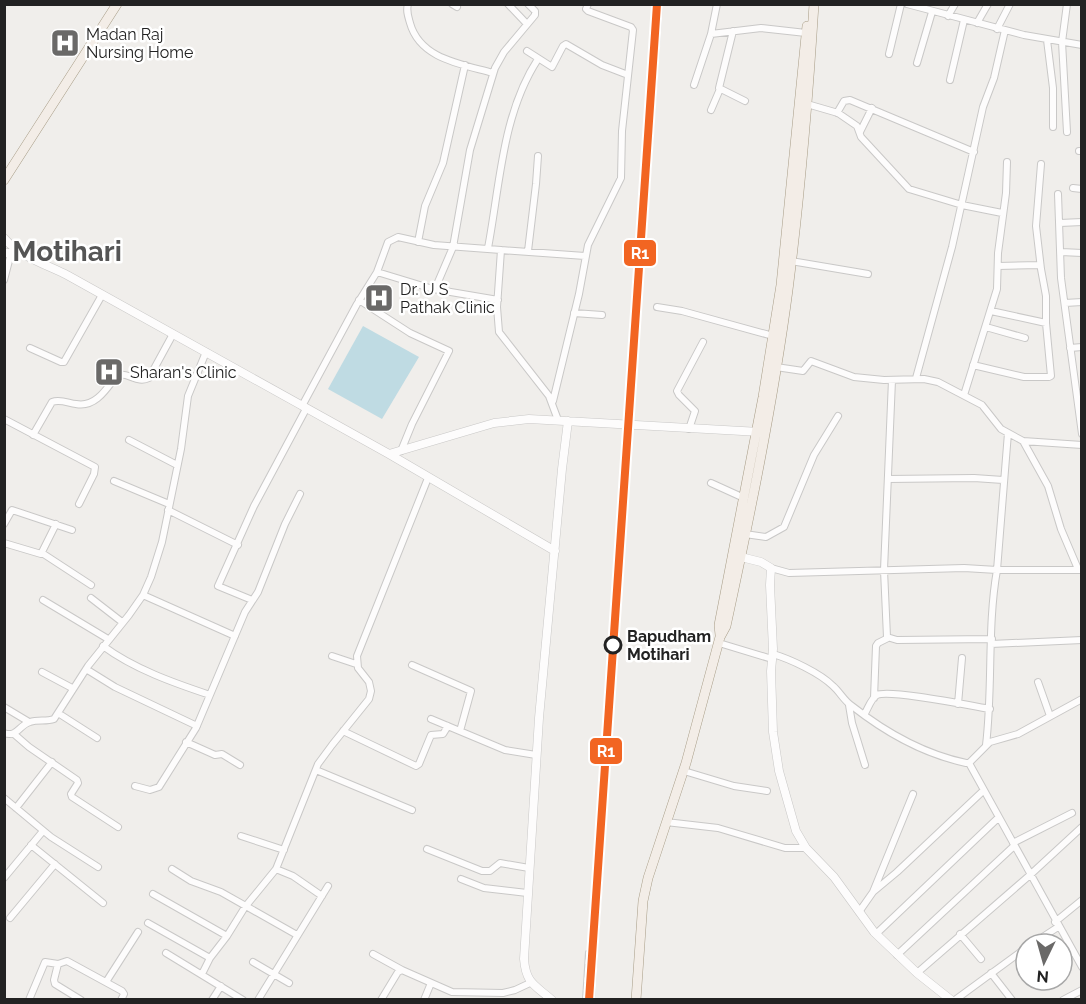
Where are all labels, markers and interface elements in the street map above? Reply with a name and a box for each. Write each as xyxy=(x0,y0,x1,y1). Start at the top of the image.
place label: Madan Raj Nursing Home xyxy=(86,25,193,62)
hospital icon: Madan Raj Nursing Home xyxy=(49,27,81,59)
district label: Motihari xyxy=(12,235,122,268)
line badge: R1 xyxy=(623,239,657,267)
text: R1 xyxy=(631,244,649,263)
place label: Dr. U S Pathak Clinic xyxy=(400,280,495,317)
hospital icon: Dr. U S Pathak Clinic xyxy=(363,282,395,314)
hospital icon: Sharan's Clinic xyxy=(93,356,125,388)
place label: Sharan's Clinic xyxy=(130,363,237,382)
place label: Bapudham Motihari xyxy=(627,627,711,664)
marker: Bapudham Motihari xyxy=(604,636,622,654)
line badge: R1 xyxy=(589,737,623,765)
text: R1 xyxy=(597,742,615,761)
north arrow xyxy=(1014,932,1074,992)
text: N xyxy=(1036,966,1050,986)

